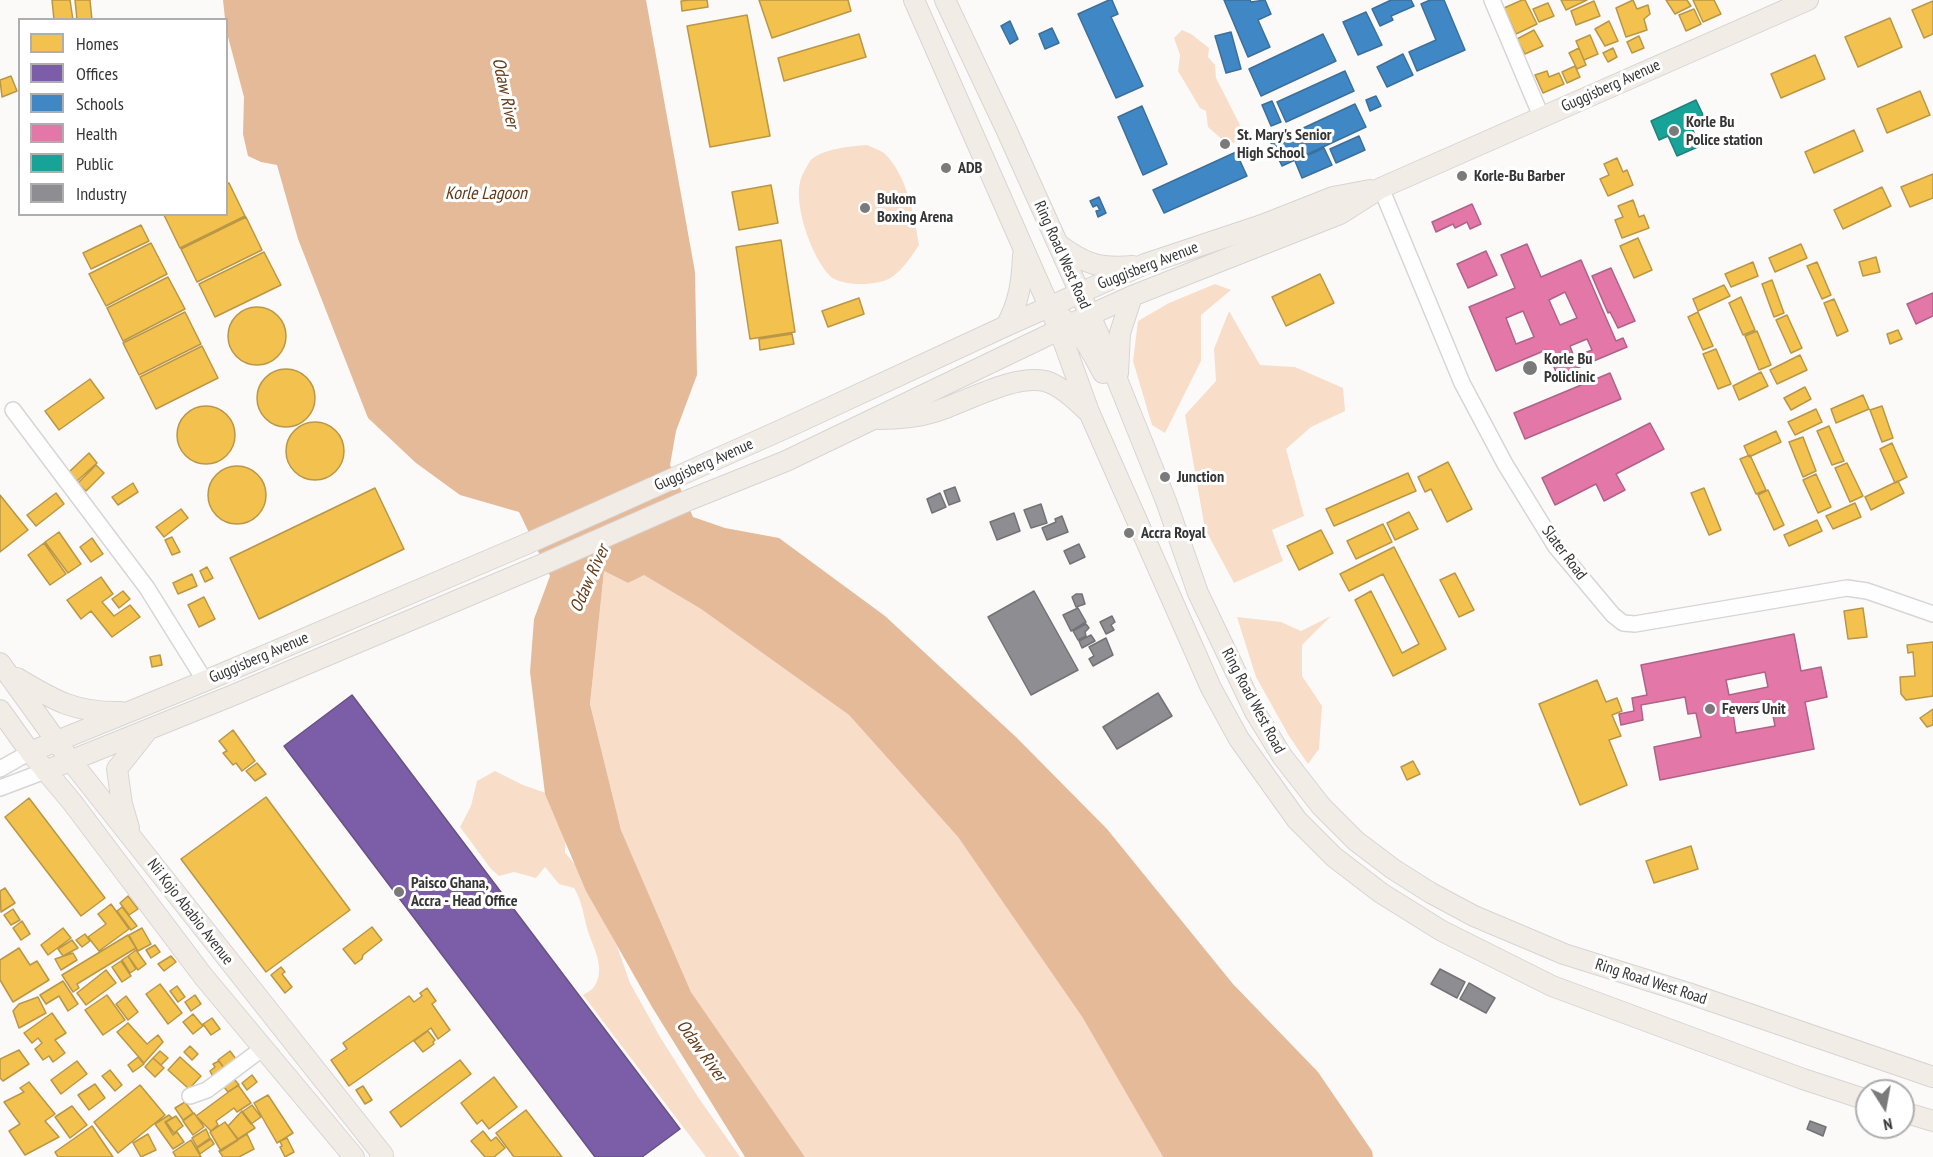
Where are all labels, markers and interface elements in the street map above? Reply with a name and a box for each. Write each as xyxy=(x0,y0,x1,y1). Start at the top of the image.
legend xyxy=(18,18,228,216)
text: Homes xyxy=(76,32,119,55)
water label: Odaw River xyxy=(487,56,523,130)
street label: Guggisberg Avenue xyxy=(1559,56,1663,116)
text: Offices xyxy=(76,62,118,85)
text: Schools xyxy=(76,92,124,115)
place label: Korle Bu Police station xyxy=(1686,112,1763,150)
text: Health xyxy=(76,122,117,145)
marker: Korle Bu Police station xyxy=(1667,124,1681,138)
place label: St. Mary's Senior High School xyxy=(1237,125,1331,163)
marker: St. Mary's Senior High School xyxy=(1218,137,1232,151)
text: Public xyxy=(76,152,114,175)
place label: ADB xyxy=(958,158,982,178)
marker: ADB xyxy=(939,161,953,175)
place label: Korle-Bu Barber xyxy=(1474,166,1565,186)
marker: Korle-Bu Barber xyxy=(1455,169,1469,183)
text: Industry xyxy=(76,182,126,205)
water label: Korle Lagoon xyxy=(445,183,527,205)
place label: Bukom Boxing Arena xyxy=(877,189,953,227)
street label: Ring Road West Road xyxy=(1030,198,1094,312)
marker: Bukom Boxing Arena xyxy=(858,201,872,215)
street label: Guggisberg Avenue xyxy=(1095,238,1201,294)
place label: Korle Bu Policlinic xyxy=(1544,349,1595,387)
marker: Korle Bu Policlinic xyxy=(1521,359,1539,377)
street label: Guggisberg Avenue xyxy=(652,435,756,495)
place label: Junction xyxy=(1177,467,1224,487)
marker: Junction xyxy=(1158,470,1172,484)
street label: Slater Road xyxy=(1537,522,1591,584)
place label: Accra Royal xyxy=(1141,523,1206,543)
marker: Accra Royal xyxy=(1122,526,1136,540)
water label: Odaw River xyxy=(566,542,614,616)
street label: Guggisberg Avenue xyxy=(206,628,312,688)
street label: Ring Road West Road xyxy=(1217,645,1289,757)
place label: Fevers Unit xyxy=(1722,699,1786,719)
marker: Fevers Unit xyxy=(1703,702,1717,716)
street label: Nii Kojo Ababio Avenue xyxy=(143,855,237,969)
place label: Paisco Ghana, Accra - Head Office xyxy=(411,873,517,911)
marker: Paisco Ghana, Accra - Head Office xyxy=(392,885,406,899)
street label: Ring Road West Road xyxy=(1593,955,1709,1009)
water label: Odaw River xyxy=(671,1016,731,1086)
north arrow xyxy=(1855,1079,1915,1139)
text: N xyxy=(1882,1114,1894,1135)

